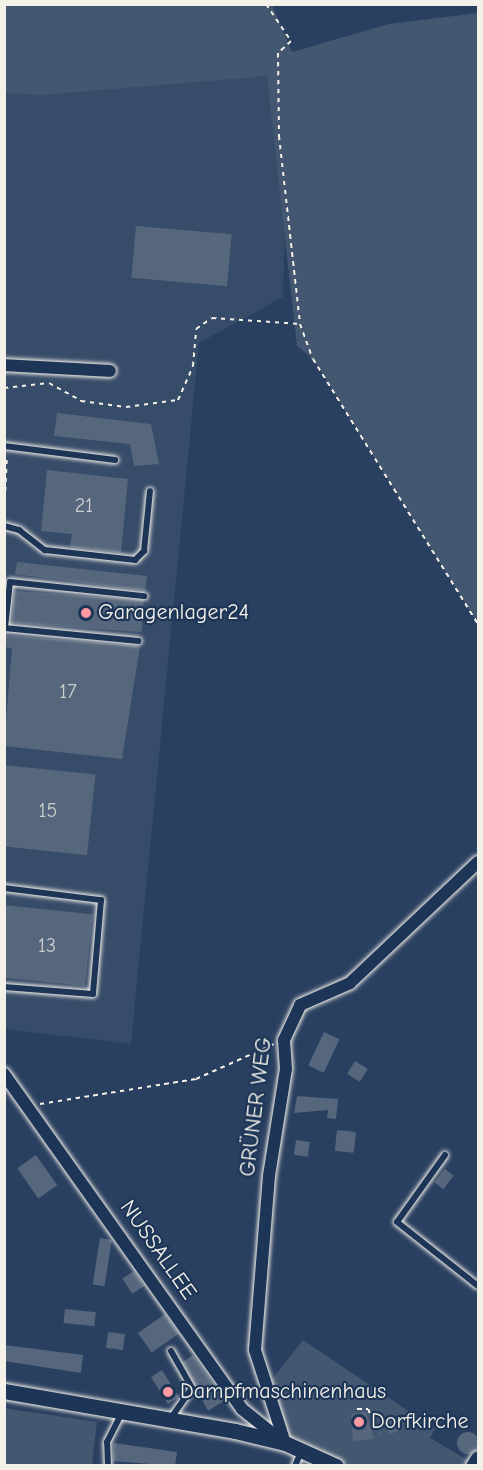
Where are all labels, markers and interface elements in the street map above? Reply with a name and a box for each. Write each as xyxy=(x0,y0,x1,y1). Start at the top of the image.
house number: 21 xyxy=(75,493,93,517)
place label: Garagenlager24 xyxy=(98,600,249,626)
marker: Garagenlager24 xyxy=(79,606,93,620)
house number: 17 xyxy=(59,679,77,703)
house number: 15 xyxy=(39,798,57,822)
house number: 13 xyxy=(38,933,56,957)
street label: GRÜNER WEG xyxy=(234,1036,278,1178)
street label: NUSSALLEE xyxy=(114,1195,202,1305)
place label: Dampfmaschinenhaus xyxy=(180,1379,386,1405)
marker: Dampfmaschinenhaus xyxy=(161,1385,175,1399)
place label: Dorfkirche xyxy=(371,1409,468,1435)
marker: Dorfkirche xyxy=(352,1415,366,1429)

